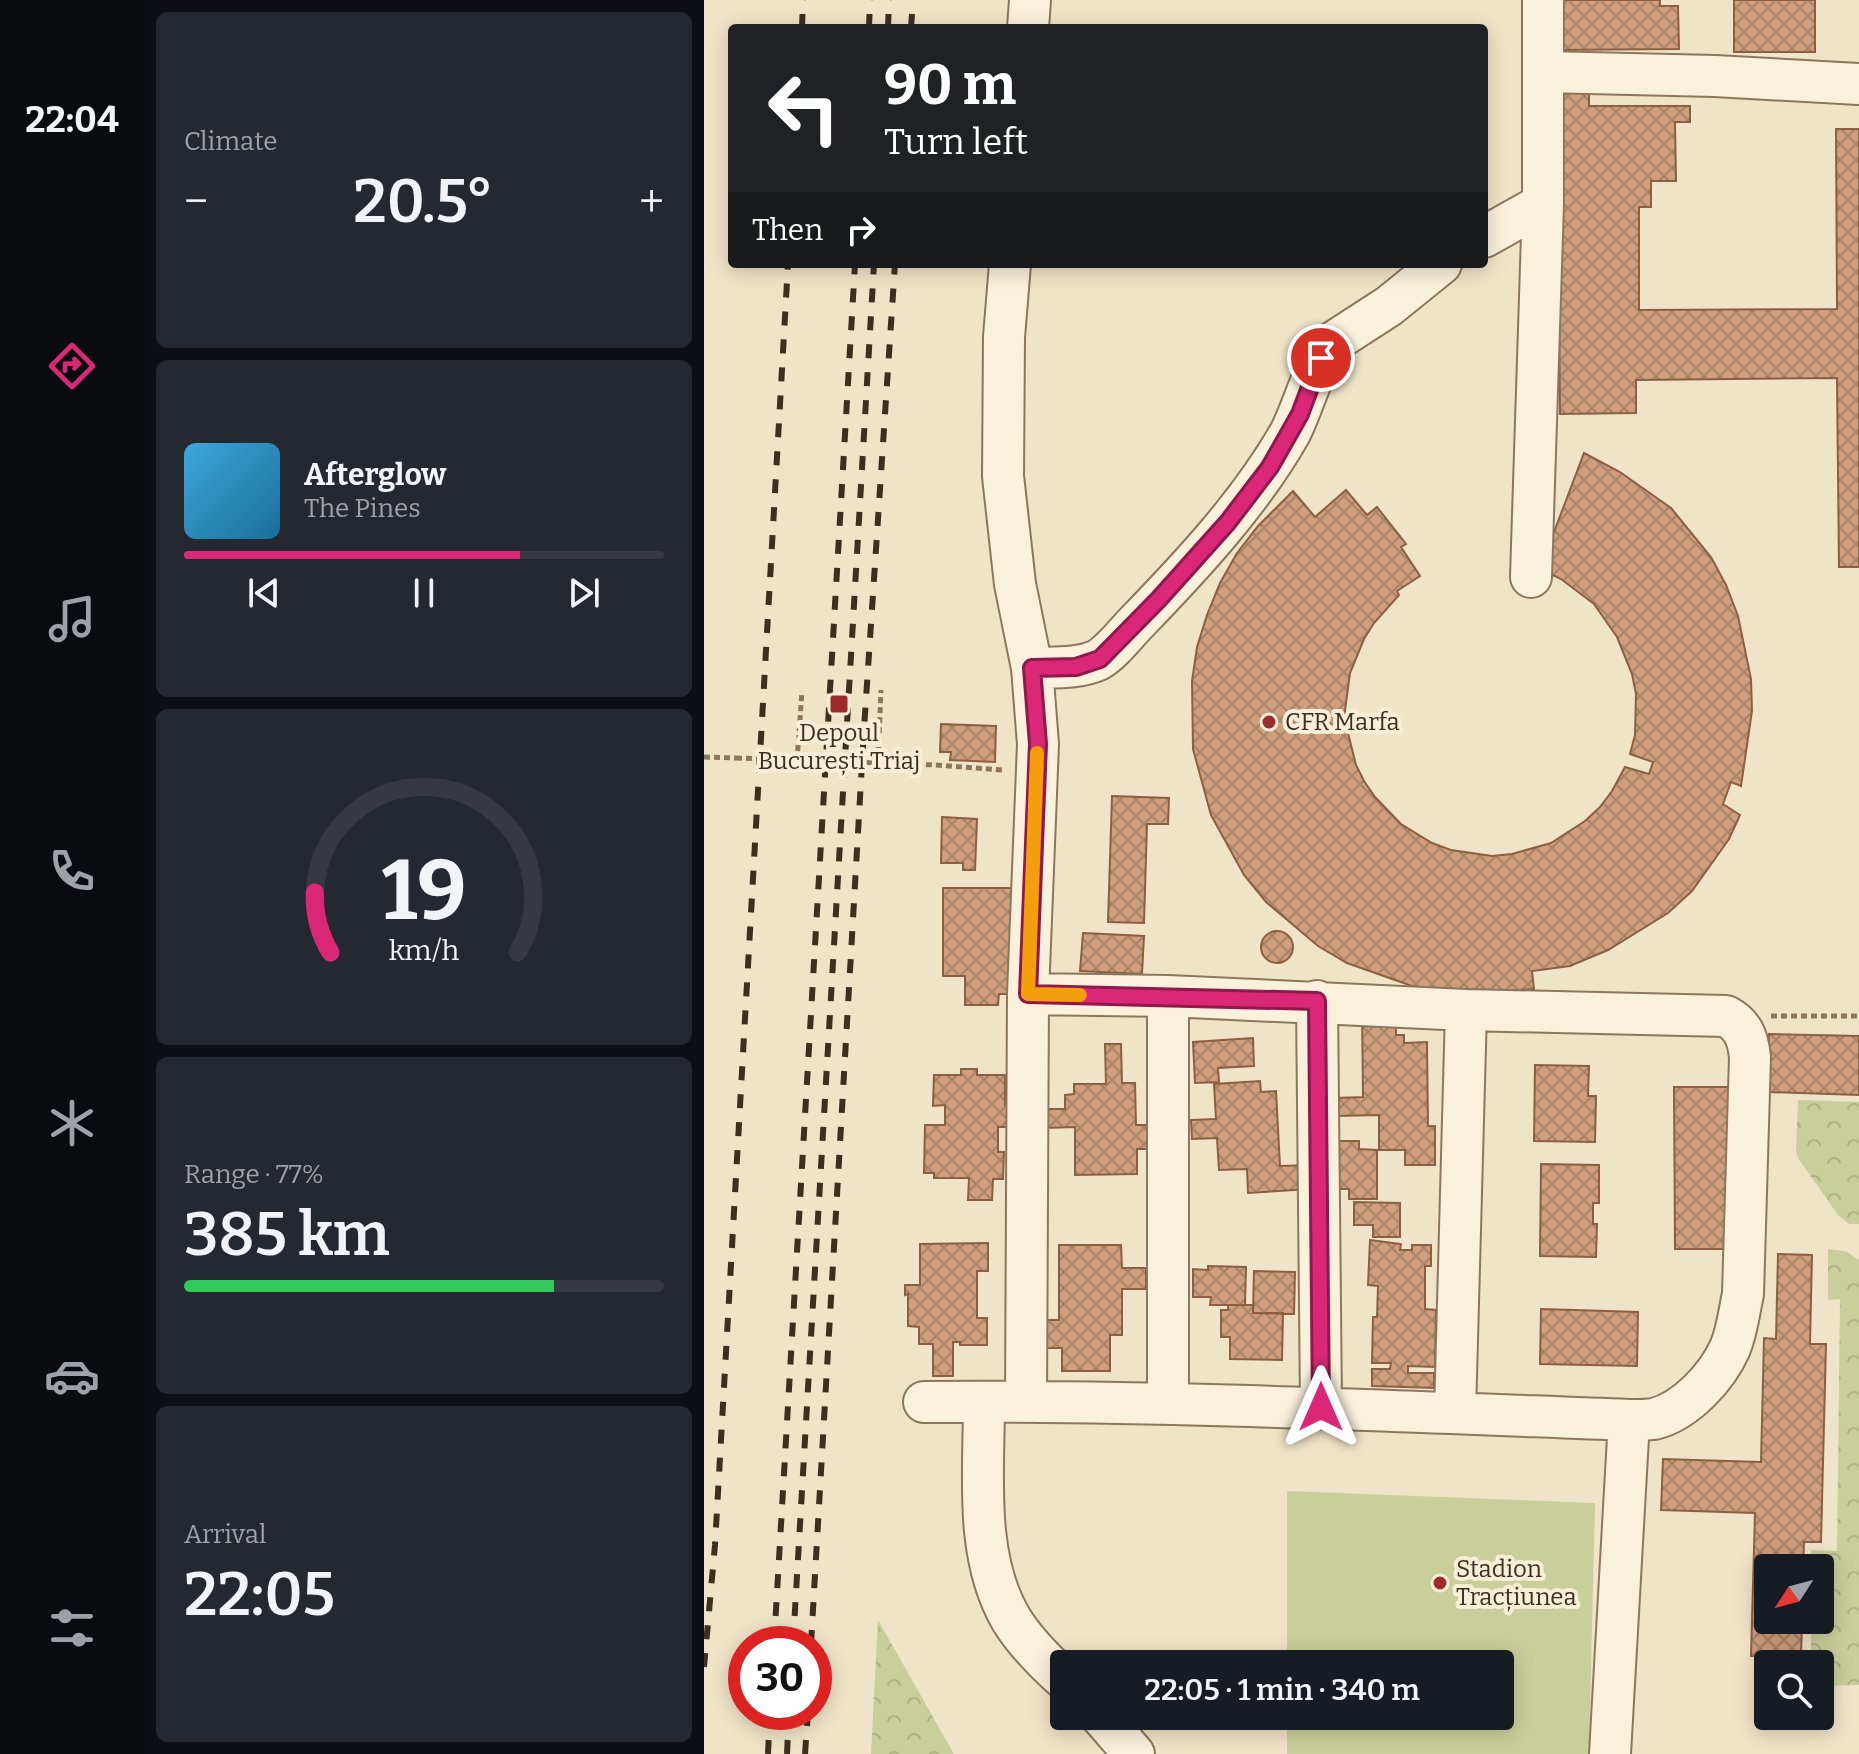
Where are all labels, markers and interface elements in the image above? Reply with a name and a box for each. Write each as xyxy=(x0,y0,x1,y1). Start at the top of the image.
text: 90 m xyxy=(884,52,1016,119)
icon: left xyxy=(752,56,856,160)
text: 22:04 xyxy=(25,98,119,142)
text: Turn left xyxy=(884,120,1028,164)
text: Climate xyxy=(184,126,278,157)
text: 20.5° xyxy=(353,166,494,238)
text: − xyxy=(184,175,208,228)
text: + xyxy=(639,175,664,228)
icon: right xyxy=(839,208,883,252)
text: Then xyxy=(752,212,823,248)
pin xyxy=(1287,324,1355,392)
icon: arrive xyxy=(1299,336,1343,380)
icon: directions xyxy=(44,338,100,394)
text: Afterglow xyxy=(304,457,446,493)
text: The Pines xyxy=(304,493,421,524)
icon: previous xyxy=(242,571,286,615)
icon: pause xyxy=(402,571,446,615)
icon: next xyxy=(562,571,606,615)
icon: music xyxy=(44,591,100,647)
marker: Depoul București Triaj xyxy=(828,693,850,715)
place label: CFR Marfa xyxy=(1285,708,1400,736)
marker: CFR Marfa xyxy=(1260,713,1278,731)
place label: Depoul București Triaj xyxy=(758,719,920,776)
text: 19 xyxy=(381,841,467,941)
icon: phone xyxy=(44,843,100,899)
text: km/h xyxy=(389,933,460,968)
icon: climate xyxy=(44,1095,100,1151)
text: Range · 77% xyxy=(184,1159,324,1190)
text: 385 km xyxy=(184,1199,390,1271)
icon: car xyxy=(44,1348,100,1404)
position arrow xyxy=(1279,1365,1363,1449)
text: Arrival xyxy=(184,1519,266,1550)
north arrow xyxy=(1754,1554,1834,1634)
map controls xyxy=(1754,1554,1834,1730)
place label: Stadion Tracțiunea xyxy=(1456,1555,1577,1612)
text: 22:05 xyxy=(184,1559,335,1631)
marker: Stadion Tracțiunea xyxy=(1431,1574,1449,1592)
icon: filters xyxy=(44,1600,100,1656)
speed limit sign: 30 xyxy=(728,1626,832,1730)
button: search xyxy=(1754,1650,1834,1730)
text: 22:05 · 1 min · 340 m xyxy=(1144,1672,1420,1708)

